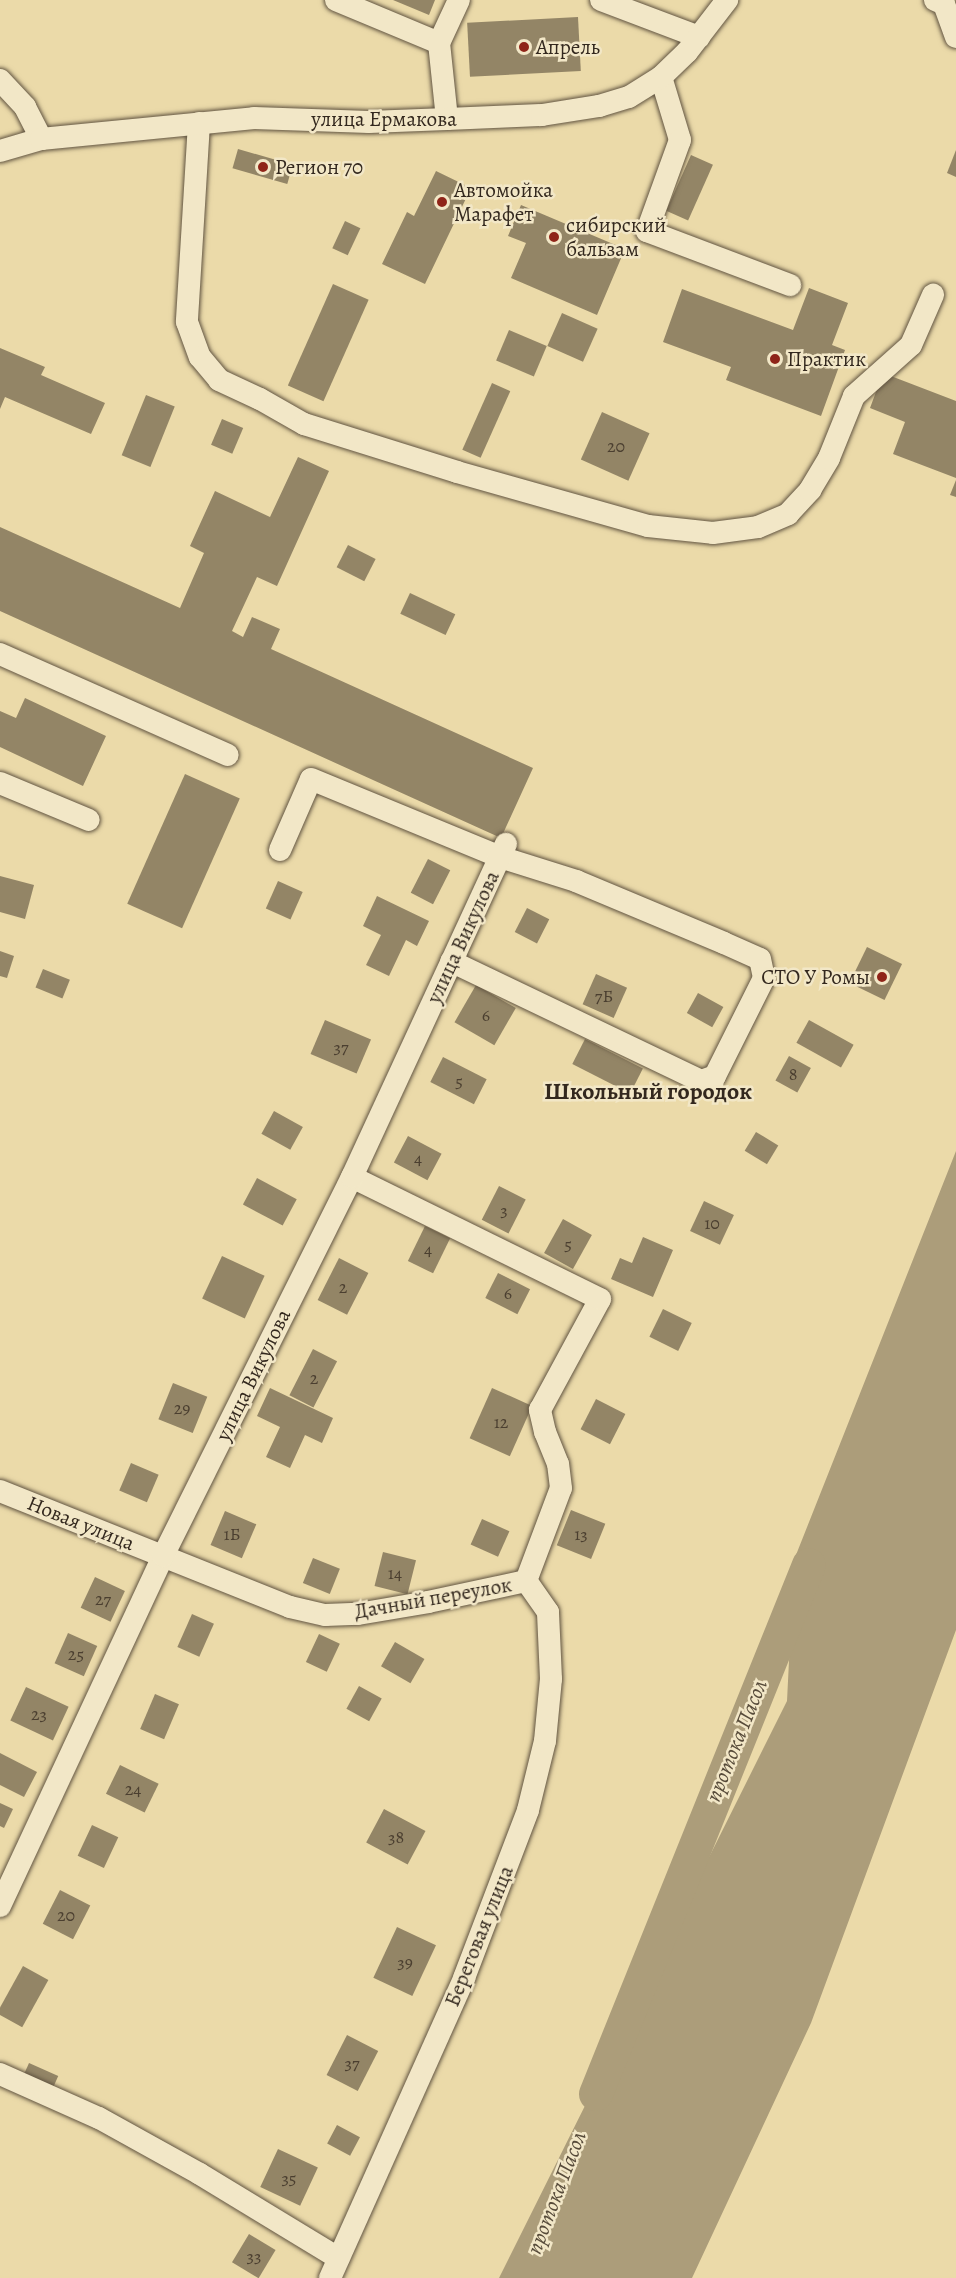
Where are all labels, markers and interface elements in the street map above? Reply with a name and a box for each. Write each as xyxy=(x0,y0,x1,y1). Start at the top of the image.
place label: Апрель xyxy=(536,34,600,60)
marker: Апрель xyxy=(517,40,531,54)
street label: улица Ермакова xyxy=(311,106,457,132)
place label: Регион 70 xyxy=(275,154,363,180)
marker: Регион 70 xyxy=(256,160,270,174)
place label: Автомойка Марафет xyxy=(454,177,553,227)
marker: Автомойка Марафет xyxy=(435,195,449,209)
place label: сибирский бальзам xyxy=(566,212,666,262)
marker: сибирский бальзам xyxy=(547,230,561,244)
place label: Практик xyxy=(787,346,866,372)
marker: Практик xyxy=(768,352,782,366)
house number: 20 xyxy=(607,435,625,457)
street label: улица Викулова xyxy=(421,867,505,1007)
place label: СТО У Ромы xyxy=(761,964,870,990)
marker: СТО У Ромы xyxy=(875,970,889,984)
house number: 7Б xyxy=(595,985,613,1007)
house number: 6 xyxy=(482,1004,490,1026)
house number: 37 xyxy=(333,1036,349,1058)
house number: 8 xyxy=(789,1063,797,1085)
house number: 5 xyxy=(455,1070,463,1092)
district label: Школьный городок xyxy=(544,1078,752,1106)
house number: 4 xyxy=(414,1147,422,1169)
house number: 3 xyxy=(500,1199,508,1221)
house number: 10 xyxy=(704,1212,720,1234)
house number: 5 xyxy=(564,1233,572,1255)
house number: 4 xyxy=(424,1238,432,1260)
house number: 2 xyxy=(339,1276,347,1298)
house number: 6 xyxy=(504,1282,512,1304)
street label: улица Викулова xyxy=(210,1305,296,1445)
house number: 2 xyxy=(310,1367,318,1389)
house number: 29 xyxy=(174,1397,190,1419)
house number: 12 xyxy=(494,1411,508,1433)
street label: Новая улица xyxy=(24,1490,138,1556)
house number: 1Б xyxy=(224,1523,240,1545)
house number: 13 xyxy=(574,1523,588,1545)
house number: 14 xyxy=(388,1562,402,1584)
street label: Дачный переулок xyxy=(352,1572,514,1624)
house number: 27 xyxy=(95,1588,111,1610)
house number: 25 xyxy=(68,1643,84,1665)
water label: протока Пасол xyxy=(701,1676,773,1806)
house number: 23 xyxy=(31,1703,47,1725)
house number: 24 xyxy=(125,1778,141,1800)
house number: 38 xyxy=(388,1826,404,1848)
street label: Береговая улица xyxy=(439,1862,519,2010)
house number: 20 xyxy=(57,1904,75,1926)
house number: 39 xyxy=(397,1951,413,1973)
house number: 37 xyxy=(344,2052,360,2074)
water label: протока Пасол xyxy=(521,2128,593,2258)
house number: 35 xyxy=(281,2167,297,2189)
house number: 33 xyxy=(247,2245,261,2267)

